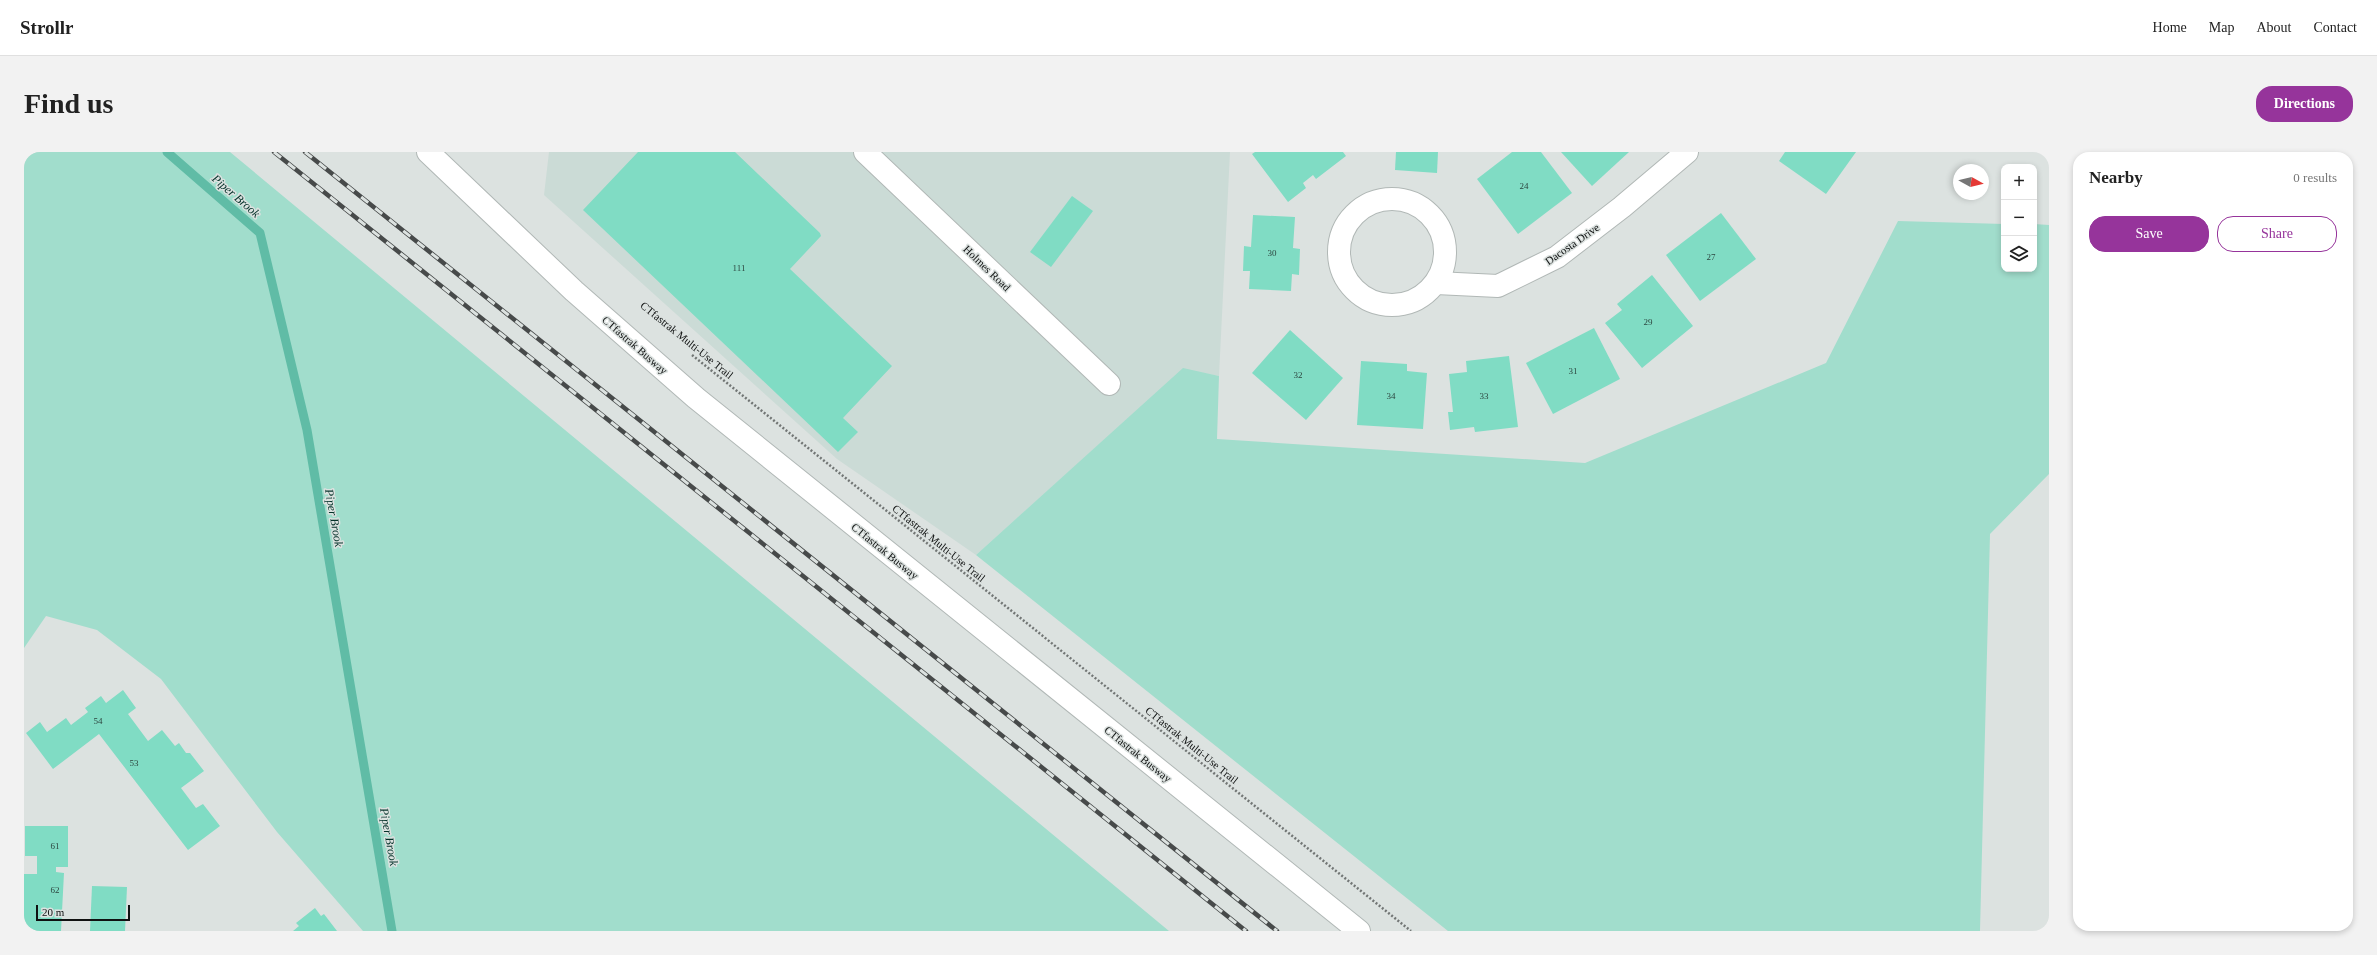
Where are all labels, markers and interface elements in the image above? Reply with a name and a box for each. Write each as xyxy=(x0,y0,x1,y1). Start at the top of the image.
text: Strollr xyxy=(20,17,73,38)
text: Home xyxy=(2153,20,2187,35)
text: Map xyxy=(2209,20,2234,35)
text: About xyxy=(2256,20,2291,35)
text: Contact xyxy=(2313,20,2357,35)
button: Directions xyxy=(2256,86,2353,122)
text: Find us xyxy=(24,88,114,119)
north arrow xyxy=(1953,164,1989,200)
map controls xyxy=(2001,164,2037,272)
button: + xyxy=(2001,164,2037,200)
text: Nearby xyxy=(2089,168,2143,187)
text: 0 results xyxy=(2293,170,2337,185)
water label: Piper Brook xyxy=(209,171,263,221)
house number: 24 xyxy=(1520,181,1529,191)
button: − xyxy=(2001,200,2037,236)
button: Save xyxy=(2089,216,2209,252)
button: Share xyxy=(2217,216,2337,252)
street label: Dacosta Drive xyxy=(1543,221,1601,267)
button: layers xyxy=(2001,236,2037,272)
street label: Holmes Road xyxy=(961,243,1013,294)
house number: 30 xyxy=(1268,248,1277,258)
house number: 27 xyxy=(1707,252,1716,262)
house number: 111 xyxy=(733,263,745,273)
street label: CTfastrak Multi-Use Trail xyxy=(638,299,736,381)
street label: CTfastrak Busway xyxy=(600,314,670,377)
house number: 29 xyxy=(1644,317,1653,327)
house number: 31 xyxy=(1569,366,1578,376)
house number: 32 xyxy=(1294,370,1303,380)
house number: 34 xyxy=(1387,391,1396,401)
house number: 33 xyxy=(1480,391,1489,401)
water label: Piper Brook xyxy=(322,487,346,549)
street label: CTfastrak Multi-Use Trail xyxy=(890,502,988,584)
street label: CTfastrak Busway xyxy=(849,520,921,582)
street label: CTfastrak Multi-Use Trail xyxy=(1143,704,1241,786)
house number: 54 xyxy=(94,716,103,726)
street label: CTfastrak Busway xyxy=(1102,723,1174,785)
house number: 53 xyxy=(130,758,139,768)
water label: Piper Brook xyxy=(377,806,401,868)
house number: 61 xyxy=(51,841,60,851)
house number: 62 xyxy=(51,885,60,895)
scale bar xyxy=(36,903,130,922)
text: 20 m xyxy=(42,906,64,918)

